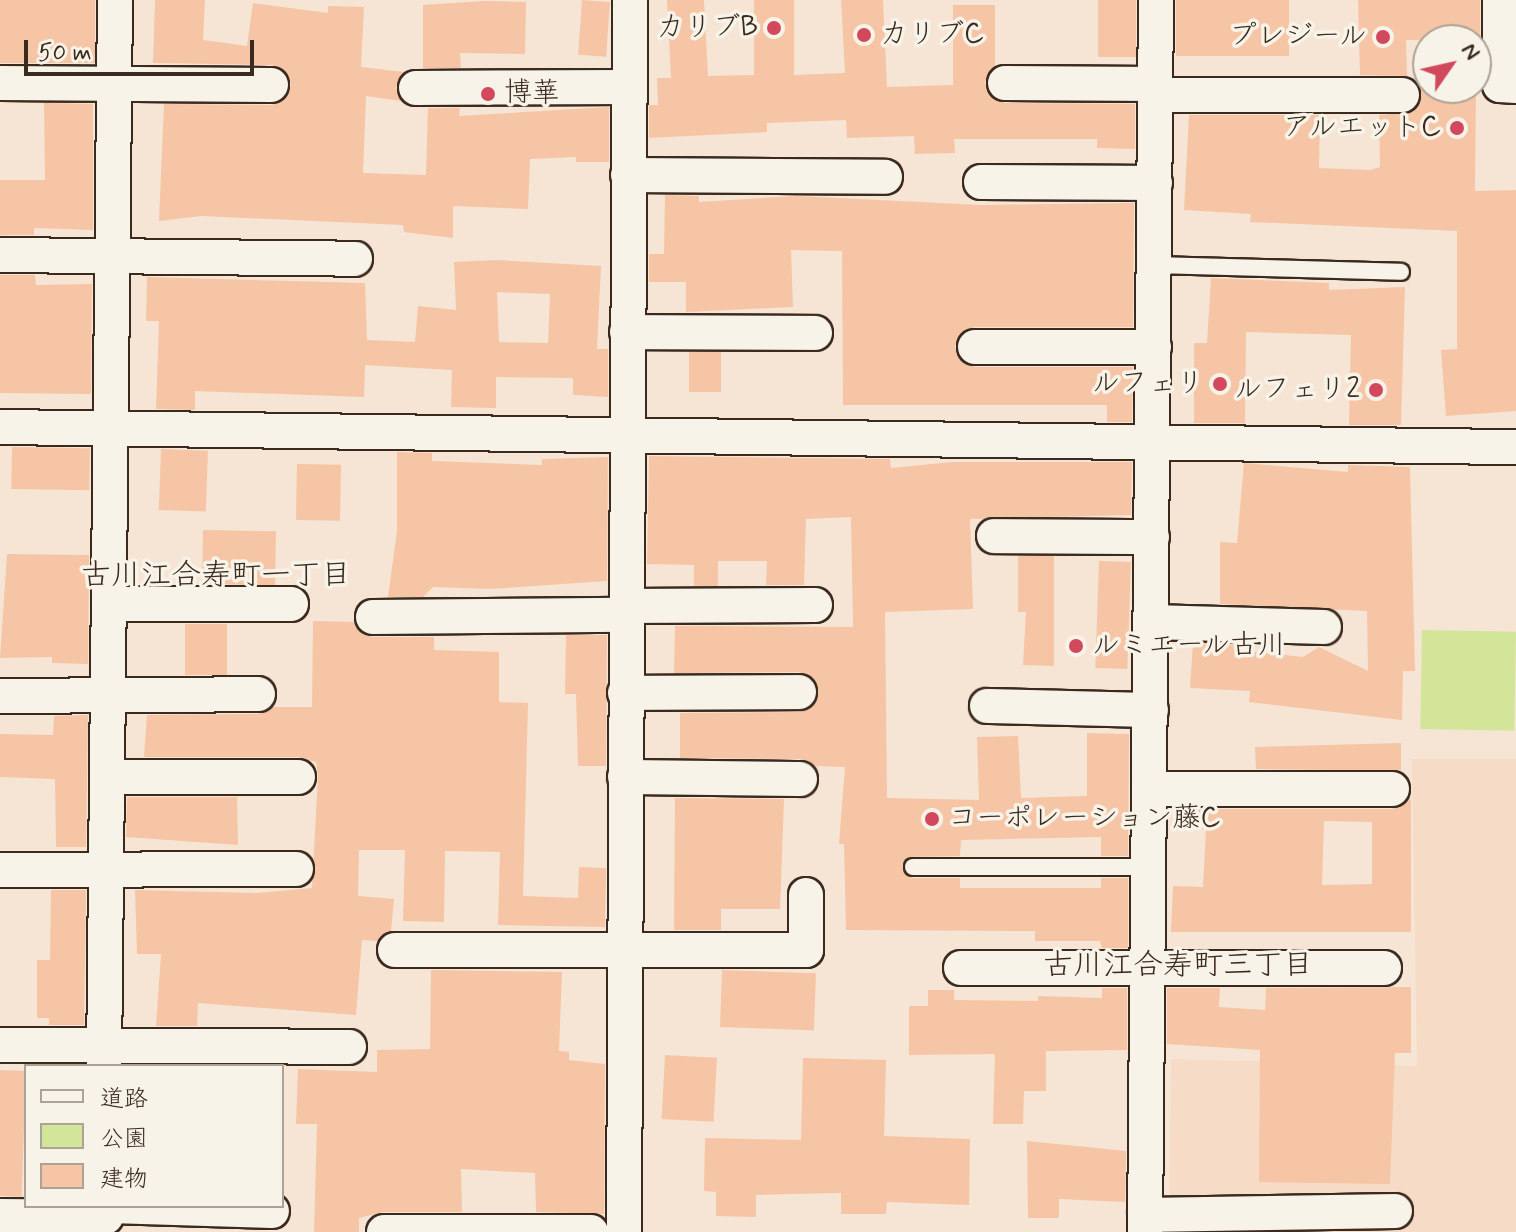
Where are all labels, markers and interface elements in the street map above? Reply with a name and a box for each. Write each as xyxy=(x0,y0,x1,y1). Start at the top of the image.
place label: カリブB xyxy=(656,11,758,45)
place label: カリブC xyxy=(880,18,984,52)
marker: カリブB xyxy=(765,19,783,37)
place label: プレジール xyxy=(1227,20,1367,54)
scale bar xyxy=(28,24,258,74)
north arrow xyxy=(1412,24,1492,104)
marker: カリブC xyxy=(855,26,873,44)
marker: プレジール xyxy=(1374,28,1392,46)
text: 50 m xyxy=(38,38,92,69)
text: N xyxy=(1455,38,1486,66)
place label: 博華 xyxy=(504,77,560,111)
marker: 博華 xyxy=(479,85,497,103)
place label: アルエットC xyxy=(1281,111,1441,145)
marker: アルエットC xyxy=(1448,119,1466,137)
place label: ルフェリ xyxy=(1092,367,1204,401)
place label: ルフェリ2 xyxy=(1234,373,1360,407)
marker: ルフェリ xyxy=(1211,375,1229,393)
marker: ルフェリ2 xyxy=(1367,381,1385,399)
district label: 古川江合寿町一丁目 xyxy=(81,558,351,594)
place label: ルミエール古川 xyxy=(1092,629,1288,663)
marker: ルミエール古川 xyxy=(1067,637,1085,655)
place label: コーポレーション藤C xyxy=(948,802,1221,836)
marker: コーポレーション藤C xyxy=(923,810,941,828)
district label: 古川江合寿町三丁目 xyxy=(1043,948,1313,984)
legend xyxy=(24,1064,284,1208)
text: 道路 xyxy=(100,1084,148,1115)
text: 公園 xyxy=(100,1124,148,1155)
text: 建物 xyxy=(100,1164,148,1195)

